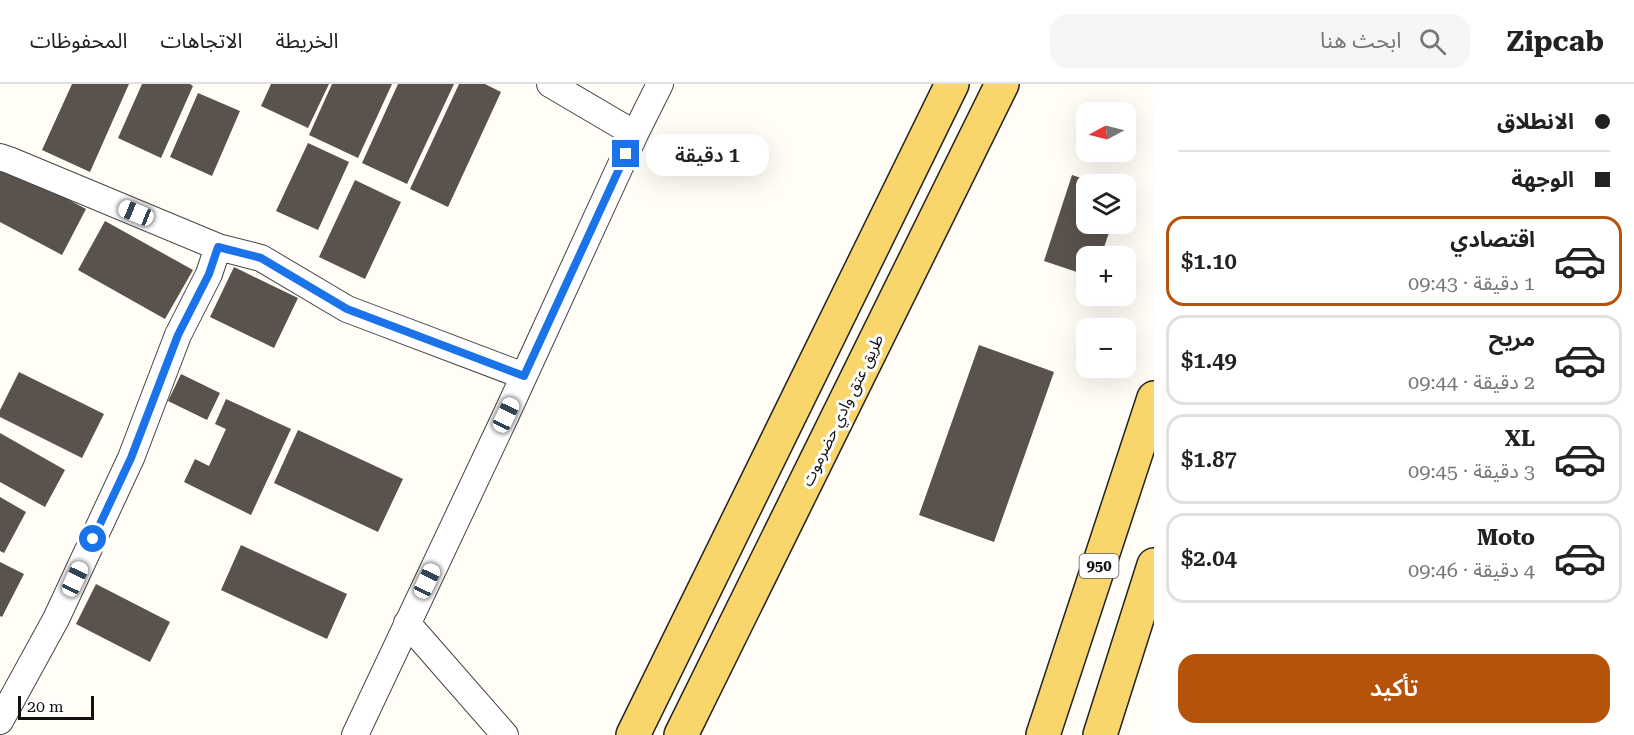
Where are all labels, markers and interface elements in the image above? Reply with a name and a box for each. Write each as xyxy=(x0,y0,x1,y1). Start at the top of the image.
search box xyxy=(1050,14,1470,68)
icon: search xyxy=(1416,25,1449,58)
text: Zipcab xyxy=(1506,25,1604,58)
text: ابحث هنا xyxy=(1320,28,1401,53)
text: المحفوظات xyxy=(30,29,127,53)
text: الاتجاهات xyxy=(160,29,242,53)
text: الخريطة xyxy=(275,29,338,53)
north arrow xyxy=(1076,102,1136,162)
map controls xyxy=(1076,102,1136,378)
text: الانطلاق xyxy=(1497,109,1574,134)
callout: 1 دقيقة xyxy=(647,133,770,175)
route end xyxy=(612,140,639,167)
text: 1 دقيقة xyxy=(675,143,740,167)
text: الوجهة xyxy=(1511,167,1574,192)
button: layers xyxy=(1076,174,1136,234)
car xyxy=(116,198,156,228)
text: اقتصادي xyxy=(1450,227,1535,252)
icon: car xyxy=(1553,234,1607,288)
button: + xyxy=(1076,246,1136,306)
text: $1.10 xyxy=(1181,249,1237,274)
text: 1 دقيقة · 09:43 xyxy=(1408,271,1535,295)
button: − xyxy=(1076,318,1136,378)
text: مريح xyxy=(1489,326,1535,351)
street label: طريق عتق وادي حضرموت xyxy=(797,331,890,490)
icon: car xyxy=(1553,333,1607,387)
text: $1.49 xyxy=(1181,348,1237,373)
text: 2 دقيقة · 09:44 xyxy=(1408,370,1535,394)
car xyxy=(490,395,522,435)
text: XL xyxy=(1505,426,1535,451)
icon: car xyxy=(1553,432,1607,486)
text: $1.87 xyxy=(1181,447,1237,472)
text: 3 دقيقة · 09:45 xyxy=(1408,459,1535,483)
route start xyxy=(79,525,106,552)
text: Moto xyxy=(1477,525,1535,550)
icon: car xyxy=(1553,531,1607,585)
text: $2.04 xyxy=(1181,546,1237,571)
road number: 950 xyxy=(1080,554,1118,578)
text: 4 دقيقة · 09:46 xyxy=(1408,558,1535,582)
car xyxy=(59,559,91,599)
car xyxy=(411,561,443,601)
button: تأكيد xyxy=(1178,654,1610,723)
scale bar xyxy=(18,693,94,720)
text: 20 m xyxy=(27,697,64,716)

